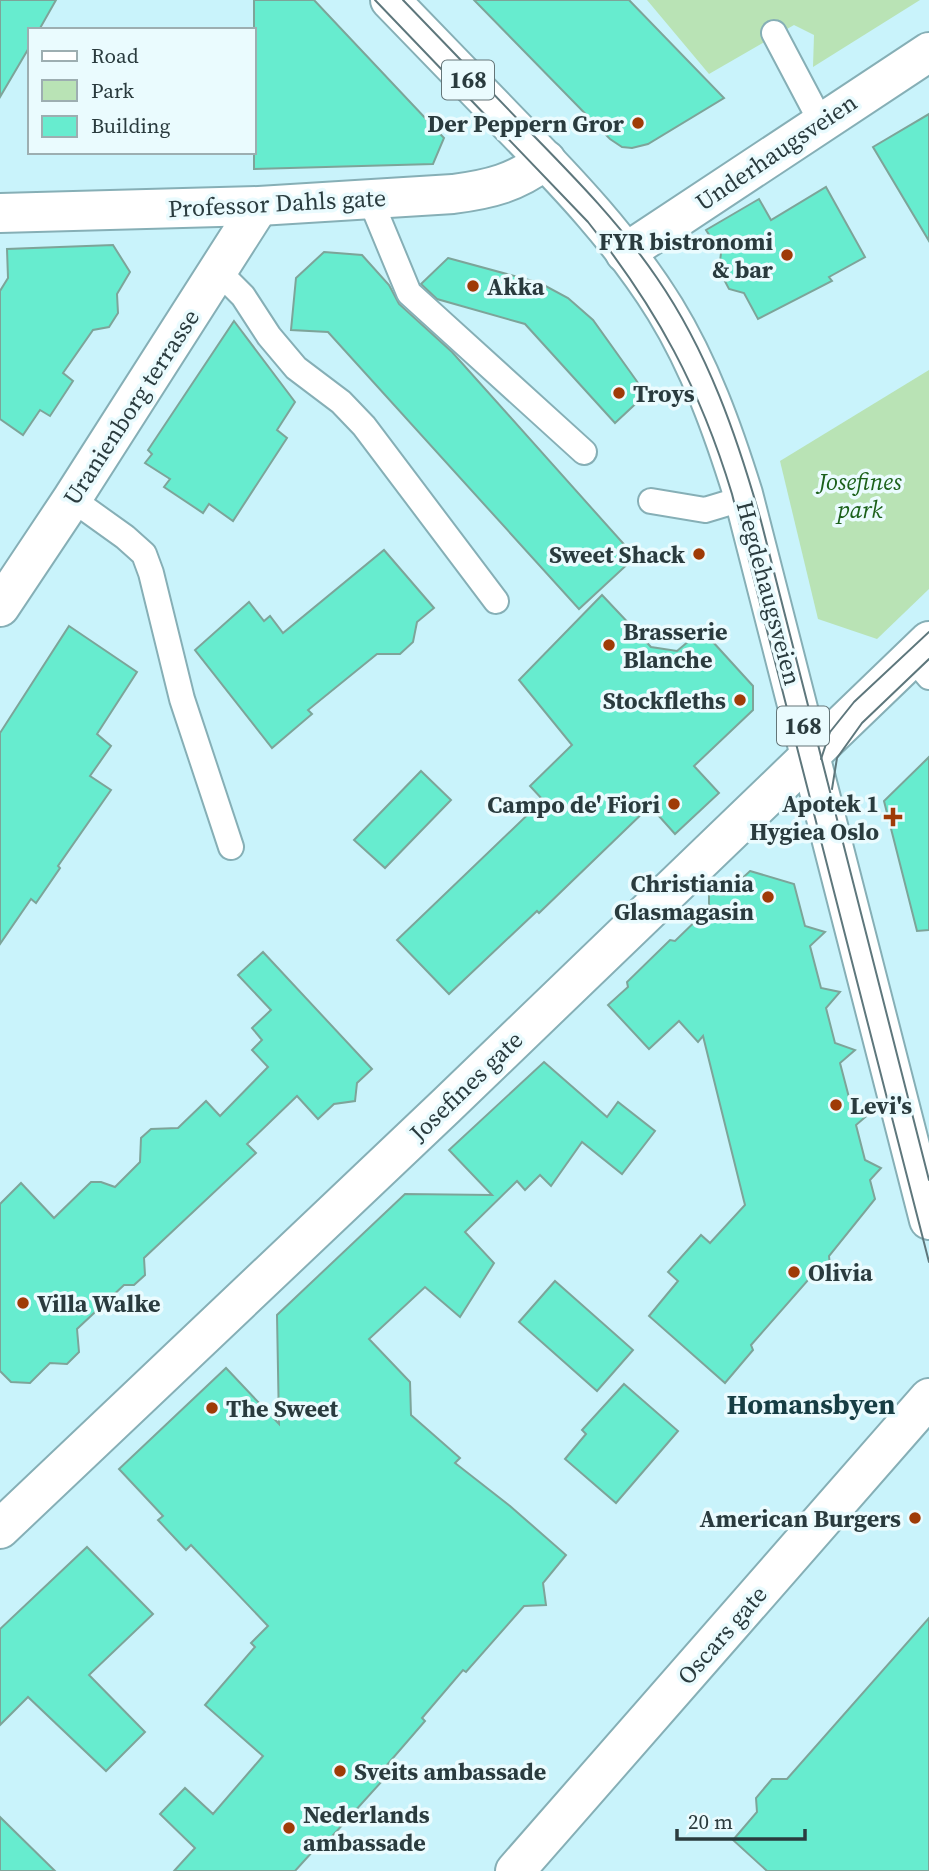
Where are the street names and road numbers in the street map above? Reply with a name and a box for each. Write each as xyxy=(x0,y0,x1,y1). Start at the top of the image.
road number: 168 xyxy=(442,60,494,100)
street label: Underhaugsveien xyxy=(689,86,863,218)
street label: Professor Dahls gate xyxy=(167,181,387,225)
street label: Uranienborg terrasse xyxy=(55,303,207,511)
street label: Hegdehaugsveien xyxy=(729,497,809,689)
road number: 168 xyxy=(777,706,829,746)
street label: Josefines gate xyxy=(401,1024,530,1149)
street label: Oscars gate xyxy=(670,1578,774,1692)

